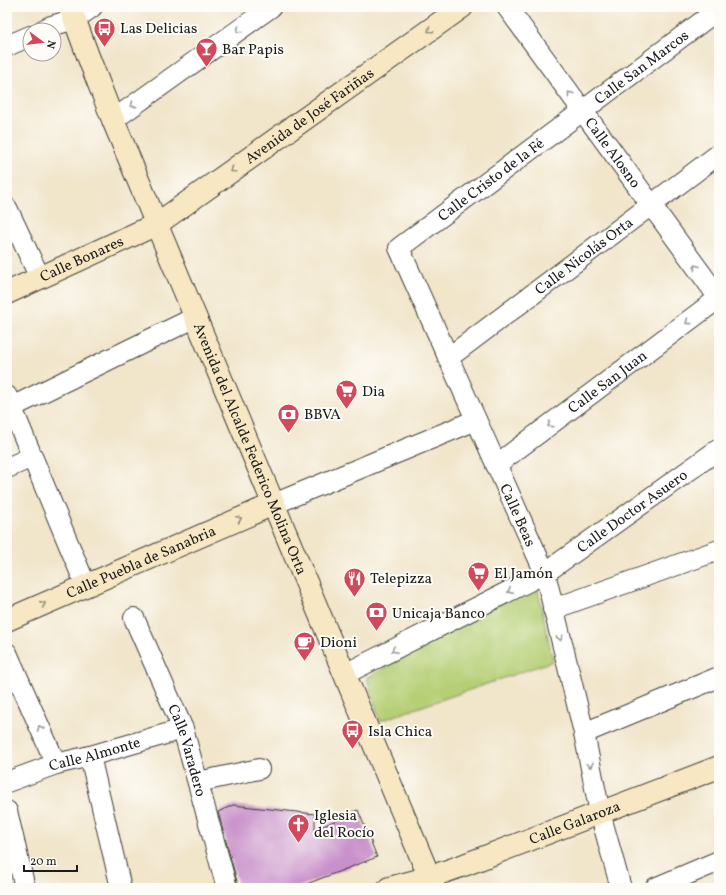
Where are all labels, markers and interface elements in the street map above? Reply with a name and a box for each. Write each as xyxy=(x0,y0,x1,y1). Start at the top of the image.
bus stop icon: Las Delicias xyxy=(91,15,117,48)
place label: Las Delicias xyxy=(120,19,197,40)
north arrow xyxy=(22,22,62,62)
one-way arrow xyxy=(236,25,243,33)
one-way arrow xyxy=(428,25,435,32)
street label: Calle San Marcos xyxy=(591,26,694,110)
bar icon: Bar Papis xyxy=(194,36,220,69)
text: N xyxy=(42,38,58,50)
place label: Bar Papis xyxy=(222,40,284,61)
street label: Avenida de José Fariñas xyxy=(241,64,379,170)
one-way arrow xyxy=(568,91,575,98)
one-way arrow xyxy=(131,100,138,107)
street label: Calle Alosno xyxy=(579,114,645,193)
street label: Calle Cristo de la Fé xyxy=(434,134,549,227)
one-way arrow xyxy=(231,165,238,172)
street label: Calle Nicolás Orta xyxy=(531,213,638,301)
street label: Calle Bonares xyxy=(37,232,127,288)
one-way arrow xyxy=(694,264,701,271)
one-way arrow xyxy=(685,317,692,324)
street label: Avenida del Alcalde Federico Molina Orta xyxy=(187,320,311,578)
street label: Calle San Juan xyxy=(564,346,652,419)
supermarket icon: Dia xyxy=(334,378,360,411)
place label: Dia xyxy=(362,382,385,403)
bank icon: BBVA xyxy=(275,401,301,434)
place label: BBVA xyxy=(304,405,341,426)
one-way arrow xyxy=(547,420,554,427)
street label: Calle Doctor Asuero xyxy=(573,465,693,559)
street label: Calle Beas xyxy=(493,481,540,550)
one-way arrow xyxy=(236,516,243,524)
street label: Calle Puebla de Sanabria xyxy=(63,521,220,605)
supermarket icon: El Jamón xyxy=(465,560,491,593)
place label: El Jamón xyxy=(494,564,553,585)
restaurant icon: Telepizza xyxy=(342,565,368,598)
place label: Telepizza xyxy=(370,569,432,590)
one-way arrow xyxy=(507,586,514,594)
bank icon: Unicaja Banco xyxy=(363,600,389,633)
one-way arrow xyxy=(38,601,46,609)
place label: Unicaja Banco xyxy=(392,604,485,625)
cafe icon: Dioni xyxy=(291,629,317,662)
place label: Dioni xyxy=(320,633,357,654)
one-way arrow xyxy=(556,635,564,641)
one-way arrow xyxy=(391,645,398,652)
street label: Calle Varadero xyxy=(161,701,210,799)
bus stop icon: Isla Chica xyxy=(340,718,366,751)
place label: Isla Chica xyxy=(368,722,432,743)
one-way arrow xyxy=(37,725,45,732)
street label: Calle Almonte xyxy=(46,733,143,778)
one-way arrow xyxy=(586,762,594,768)
street label: Calle Galaroza xyxy=(527,797,624,851)
place label: Iglesia del Rocío xyxy=(314,806,374,844)
church icon: Iglesia del Rocío xyxy=(285,811,311,844)
scale bar xyxy=(24,847,77,873)
text: 20 m xyxy=(30,854,57,870)

